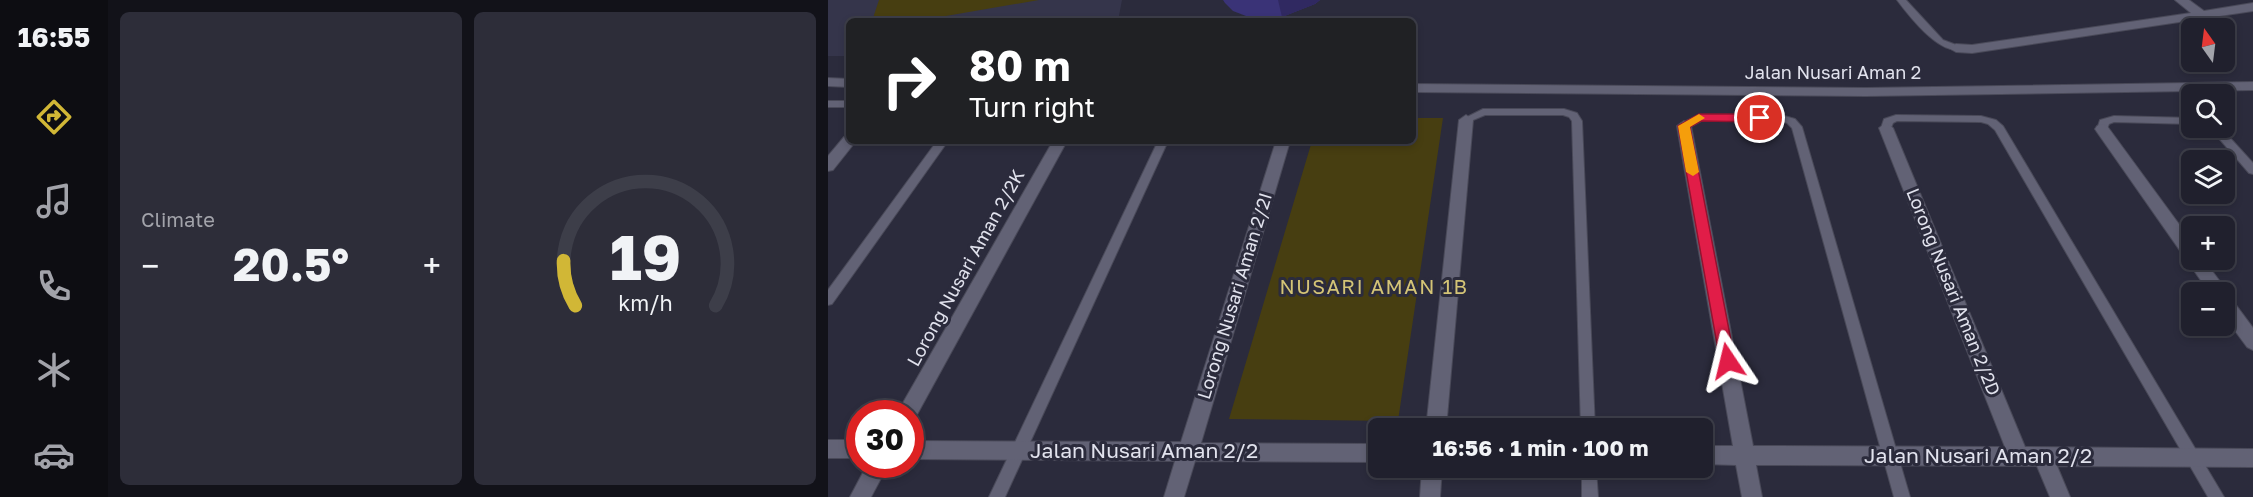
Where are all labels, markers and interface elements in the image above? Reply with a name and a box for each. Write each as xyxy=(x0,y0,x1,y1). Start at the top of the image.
north arrow xyxy=(2181,18,2235,72)
map controls xyxy=(2181,18,2235,336)
text: 16:55 xyxy=(18,21,90,53)
text: 80 m xyxy=(969,40,1070,90)
icon: right xyxy=(870,42,948,120)
street label: Jalan Nusari Aman 2 xyxy=(1745,61,1921,83)
button: search xyxy=(2181,84,2235,138)
text: Turn right xyxy=(969,91,1095,123)
pin xyxy=(1734,92,1785,143)
icon: directions xyxy=(33,96,75,138)
icon: arrive xyxy=(1743,101,1776,134)
button: layers xyxy=(2181,150,2235,204)
street label: Lorong Nusari Aman 2/2K xyxy=(902,165,1028,370)
icon: music xyxy=(33,180,75,222)
street label: Lorong Nusari Aman 2/2D xyxy=(1902,185,2006,398)
street label: Lorong Nusari Aman 2/2I xyxy=(1192,190,1276,402)
text: Climate xyxy=(141,207,215,231)
button: + xyxy=(2181,216,2235,270)
text: 19 xyxy=(609,219,681,294)
text: 20.5° xyxy=(233,237,349,291)
text: − xyxy=(141,246,159,285)
text: + xyxy=(423,246,441,285)
icon: phone xyxy=(33,265,75,307)
district label: NUSARI AMAN 1B xyxy=(1280,274,1468,298)
button: − xyxy=(2181,282,2235,336)
text: km/h xyxy=(618,290,672,316)
position arrow xyxy=(1696,329,1760,393)
icon: climate xyxy=(33,349,75,391)
speed limit sign: 30 xyxy=(846,400,924,478)
icon: car xyxy=(33,434,75,476)
text: 16:56 · 1 min · 100 m xyxy=(1433,434,1648,461)
street label: Jalan Nusari Aman 2/2 xyxy=(1030,437,1258,463)
street label: Jalan Nusari Aman 2/2 xyxy=(1864,442,2092,468)

